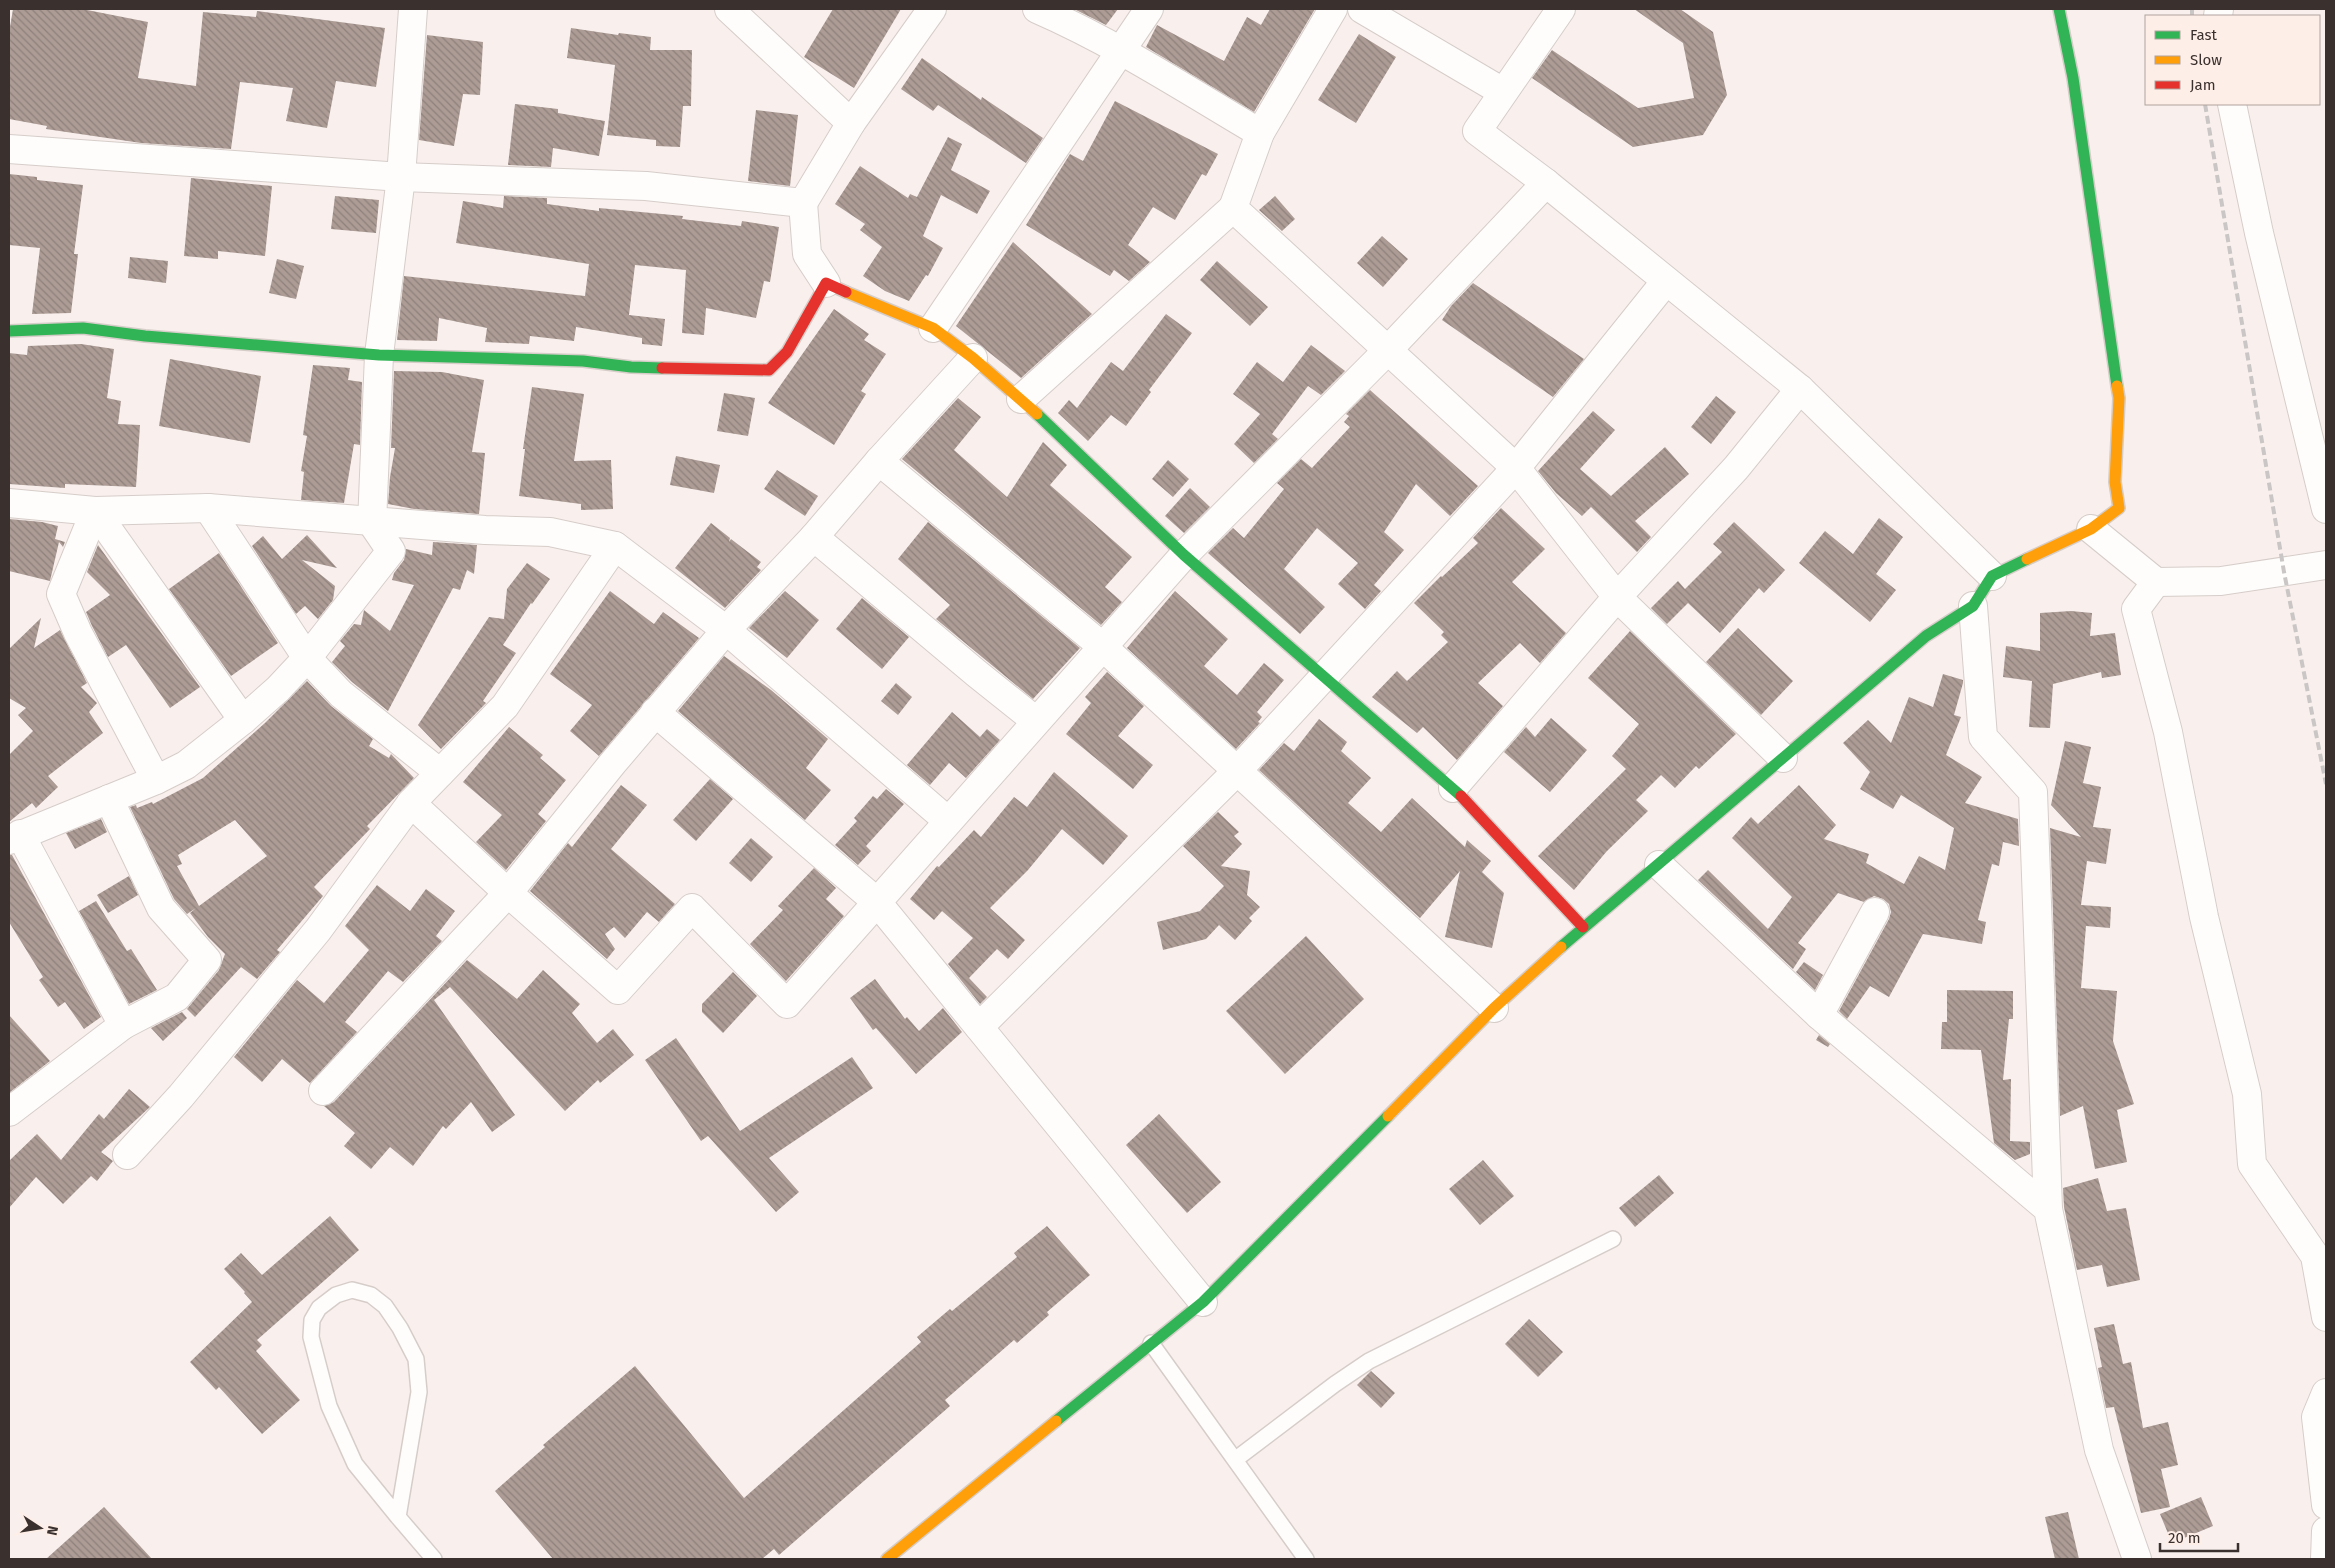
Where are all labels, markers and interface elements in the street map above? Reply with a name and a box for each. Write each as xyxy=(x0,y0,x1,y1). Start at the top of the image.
legend xyxy=(2145,15,2320,105)
text: Fast xyxy=(2190,26,2217,44)
text: Slow xyxy=(2190,51,2222,69)
text: Jam xyxy=(2190,76,2216,94)
north arrow xyxy=(15,1503,65,1553)
scale bar xyxy=(2160,1520,2238,1552)
text: N xyxy=(43,1524,62,1537)
text: 20 m xyxy=(2168,1529,2201,1547)

